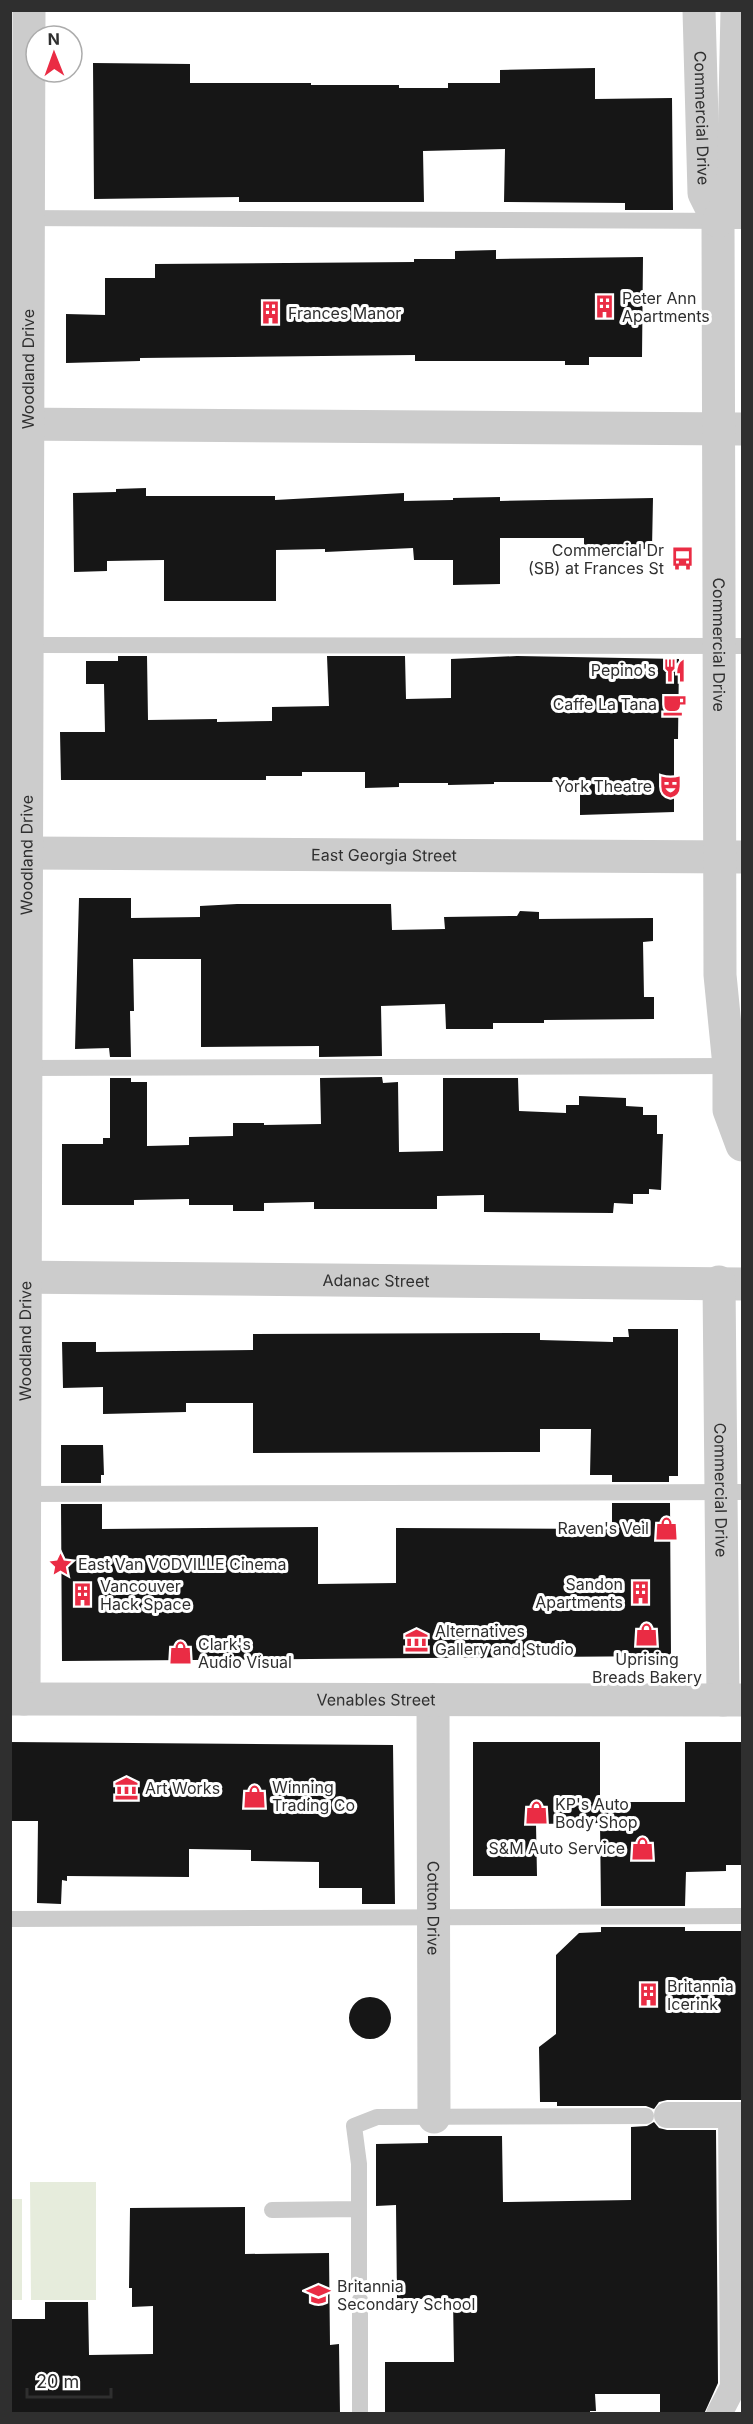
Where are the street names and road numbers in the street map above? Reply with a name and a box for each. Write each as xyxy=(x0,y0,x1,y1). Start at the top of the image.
street label: Commercial Drive xyxy=(690,50,714,185)
street label: Woodland Drive xyxy=(18,309,38,429)
street label: Commercial Drive xyxy=(709,577,729,712)
street label: Woodland Drive xyxy=(16,795,37,915)
street label: East Georgia Street xyxy=(311,845,457,865)
street label: Adanac Street xyxy=(322,1270,430,1291)
street label: Woodland Drive xyxy=(15,1281,35,1401)
street label: Commercial Drive xyxy=(710,1423,732,1557)
street label: Venables Street xyxy=(316,1689,436,1710)
street label: Cotton Drive xyxy=(423,1861,444,1955)

